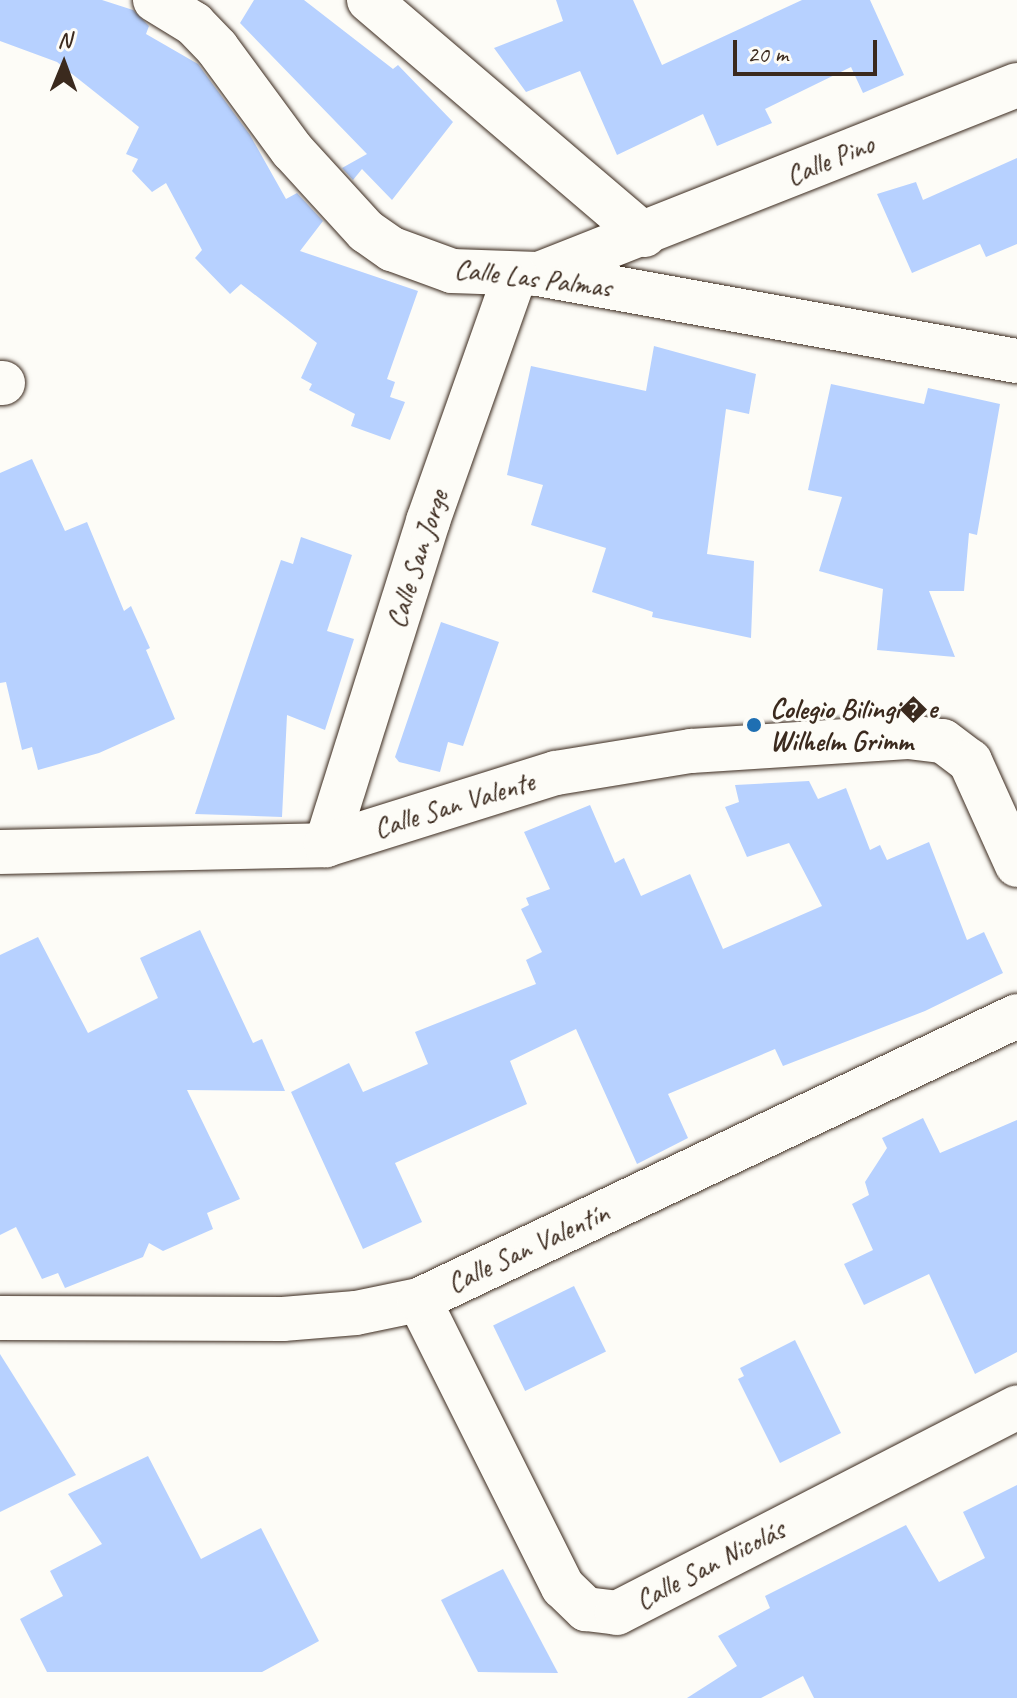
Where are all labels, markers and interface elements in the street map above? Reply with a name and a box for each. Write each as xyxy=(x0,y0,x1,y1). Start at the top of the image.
north arrow xyxy=(24,24,104,104)
scale bar xyxy=(737,24,881,74)
text: N xyxy=(57,26,71,54)
text: 20 m xyxy=(747,39,788,69)
street label: Calle Pino xyxy=(781,127,879,193)
street label: Calle Las Palmas xyxy=(453,252,613,304)
street label: Calle San Jorge xyxy=(379,486,455,632)
place label: Colegio Bilingi�e Wilhelm Grimm xyxy=(770,692,937,758)
marker: Colegio Bilingi�e Wilhelm Grimm xyxy=(745,716,763,734)
street label: Calle San Valente xyxy=(370,765,538,845)
street label: Calle San Valentín xyxy=(442,1196,614,1300)
street label: Calle San Nicolás xyxy=(629,1513,791,1617)

